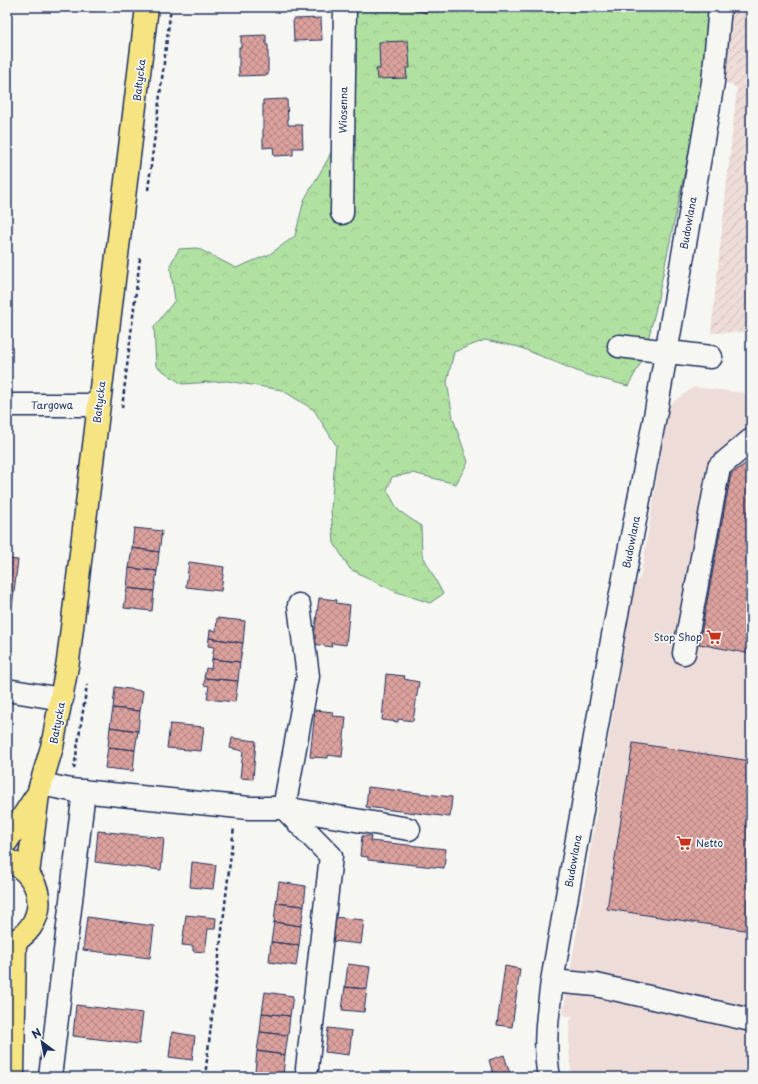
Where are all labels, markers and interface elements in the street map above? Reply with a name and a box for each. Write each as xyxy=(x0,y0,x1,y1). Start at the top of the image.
street label: Bałtycka xyxy=(128,57,150,102)
street label: Wiosenna xyxy=(335,86,350,133)
street label: Budowlana xyxy=(676,195,700,250)
street label: Bałtycka xyxy=(88,379,110,424)
street label: Targowa xyxy=(31,397,74,412)
street label: Budowlana xyxy=(618,514,643,569)
supermarket icon: Stop Shop xyxy=(705,628,723,646)
place label: Stop Shop xyxy=(654,629,702,644)
street label: Bałtycka xyxy=(45,700,69,745)
street label: Budowlana xyxy=(561,833,585,888)
supermarket icon: Netto xyxy=(675,834,693,852)
place label: Netto xyxy=(696,835,724,850)
north arrow xyxy=(22,1022,62,1062)
text: N xyxy=(28,1023,45,1043)

